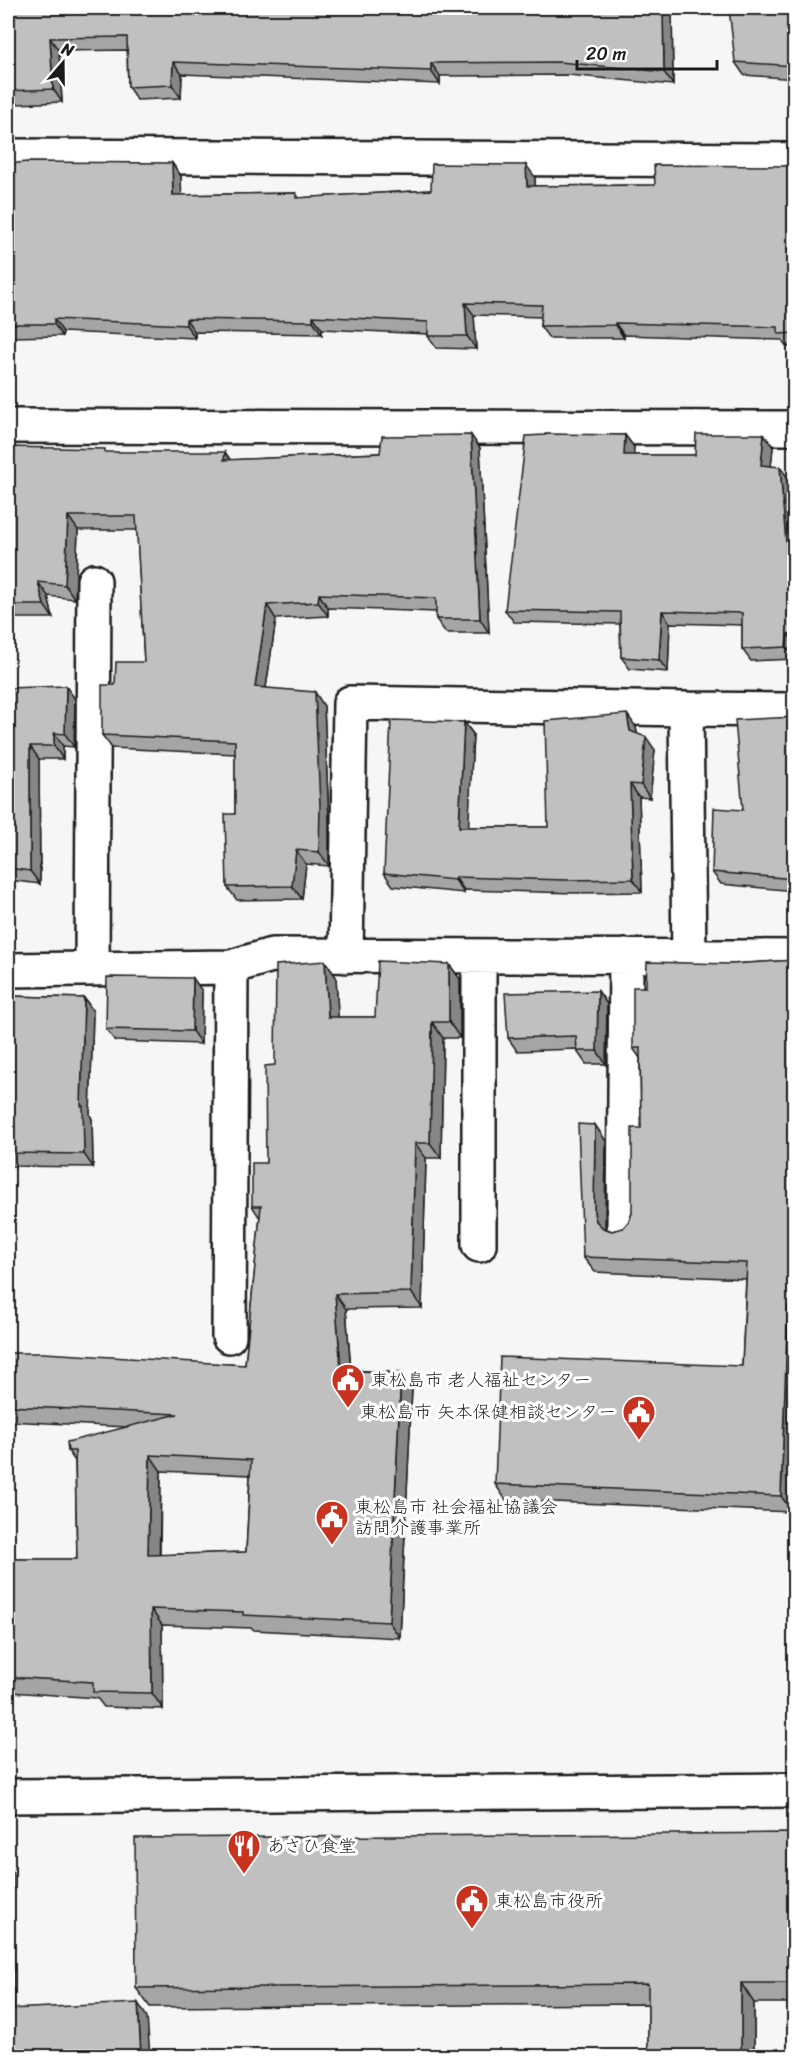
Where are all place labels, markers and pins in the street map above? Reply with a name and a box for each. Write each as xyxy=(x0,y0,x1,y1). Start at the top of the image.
public building icon: 東松島市 老人福祉センター xyxy=(330,1362,366,1409)
place label: 東松島市 老人福祉センター xyxy=(371,1364,591,1396)
public building icon: 東松島市 矢本保健相談センター xyxy=(621,1394,657,1441)
place label: 東松島市 矢本保健相談センター xyxy=(360,1396,616,1428)
place label: 東松島市 社会福祉協議会 訪問介護事業所 xyxy=(355,1491,558,1544)
public building icon: 東松島市 社会福祉協議会 訪問介護事業所 xyxy=(314,1499,350,1546)
restaurant icon: あさひ食堂 xyxy=(226,1828,262,1875)
place label: あさひ食堂 xyxy=(267,1830,356,1862)
public building icon: 東松島市役所 xyxy=(454,1883,490,1930)
place label: 東松島市役所 xyxy=(495,1885,603,1917)

